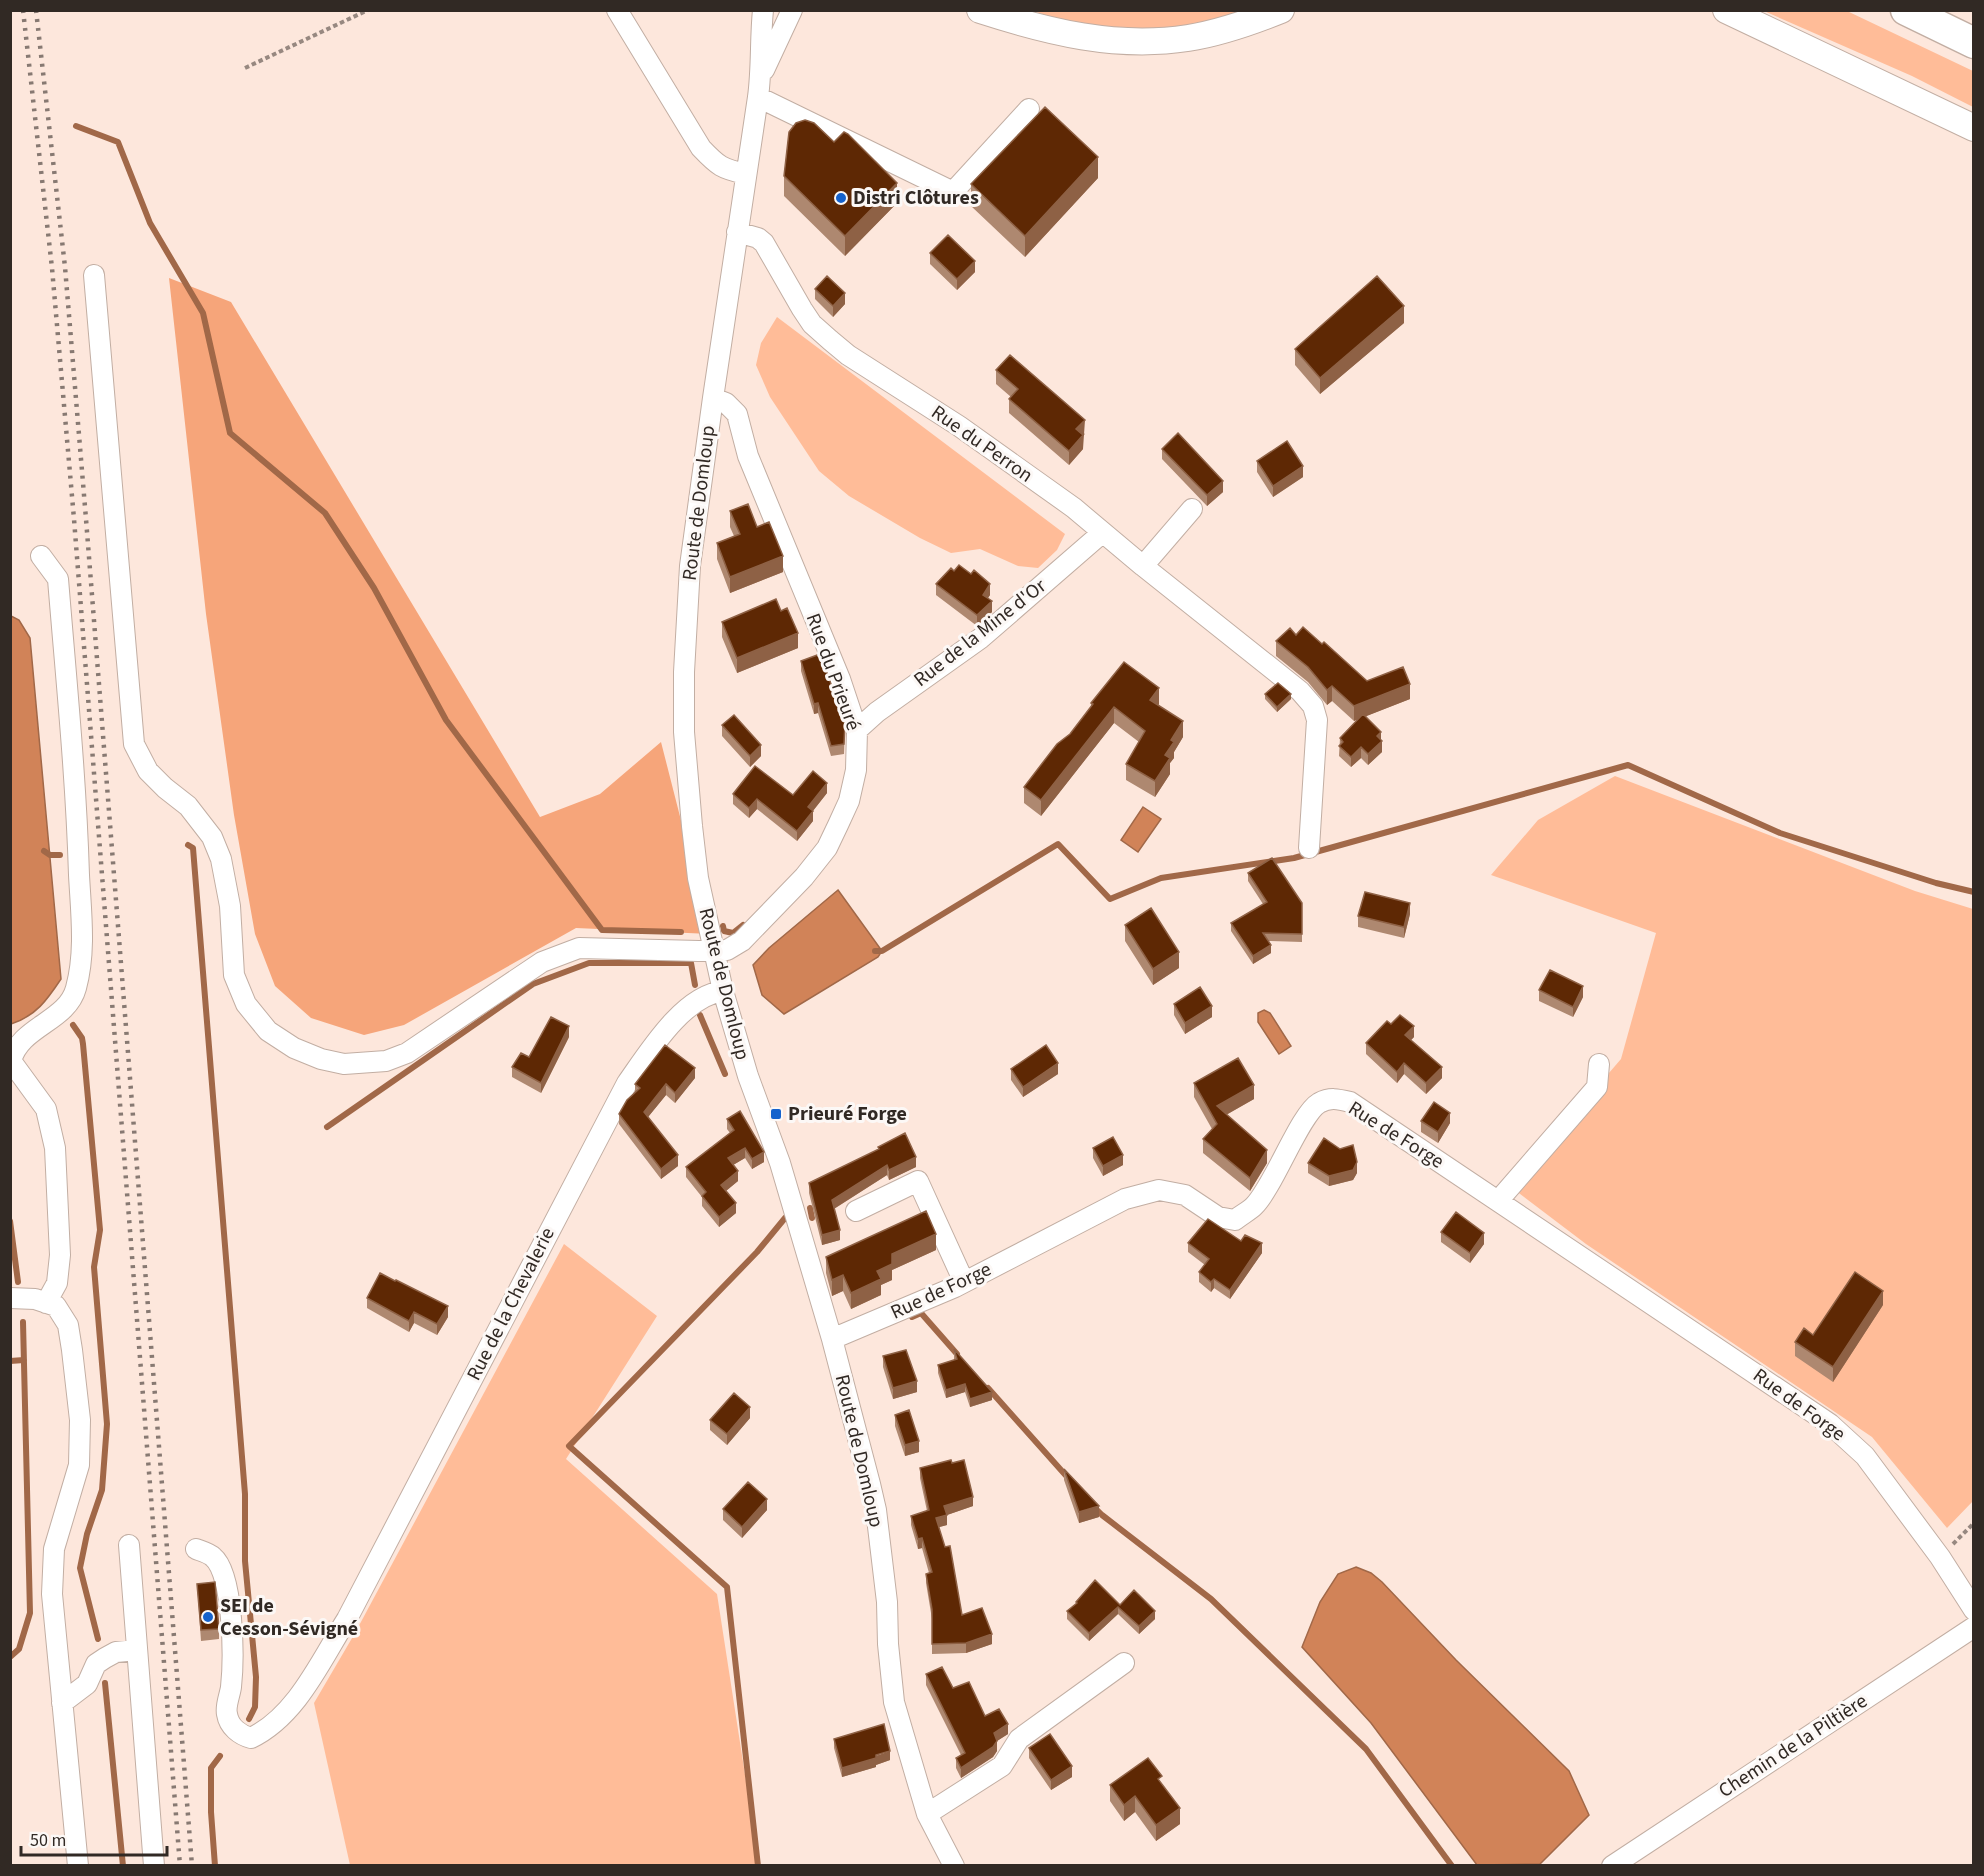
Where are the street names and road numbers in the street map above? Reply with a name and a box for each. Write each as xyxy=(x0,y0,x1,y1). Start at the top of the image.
street label: Rue du Perron xyxy=(925,399,1039,489)
street label: Route de Domloup xyxy=(676,424,722,582)
street label: Rue de la Mine d'Or xyxy=(908,572,1052,694)
street label: Rue du Prieuré xyxy=(799,610,867,735)
street label: Route de Domloup xyxy=(692,905,756,1063)
street label: Rue de Forge xyxy=(1343,1094,1449,1176)
street label: Rue de la Chevalerie xyxy=(460,1222,562,1385)
street label: Rue de Forge xyxy=(886,1255,996,1327)
street label: Rue de Forge xyxy=(1747,1362,1851,1448)
street label: Route de Domloup xyxy=(828,1372,890,1530)
street label: Chemin de la Piltière xyxy=(1713,1687,1873,1805)

